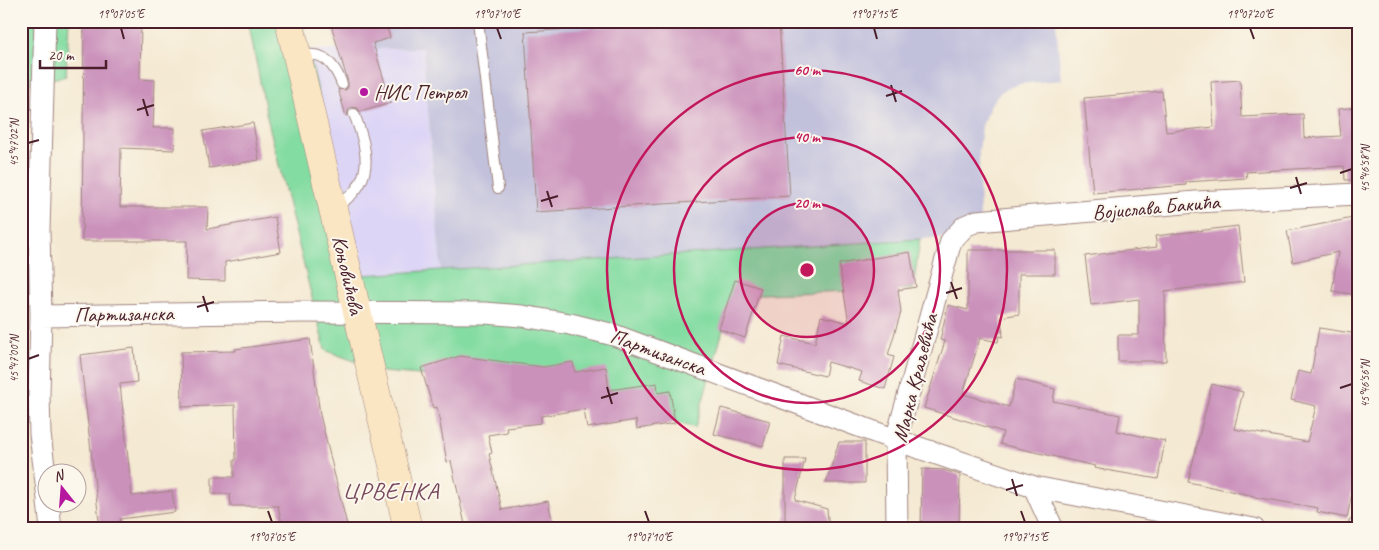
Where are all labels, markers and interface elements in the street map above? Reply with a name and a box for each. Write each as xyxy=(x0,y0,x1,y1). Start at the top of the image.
text: 19°07'05"E xyxy=(98,6,146,22)
text: 19°07'10"E xyxy=(474,6,522,22)
text: 19°07'15"E xyxy=(851,6,899,22)
text: 19°07'20"E xyxy=(1227,6,1275,22)
scale bar xyxy=(40,38,106,70)
text: 20 m xyxy=(48,46,75,65)
text: 60 m xyxy=(794,61,821,80)
place label: НИС Петрол xyxy=(374,79,468,105)
marker: НИС Петрол xyxy=(358,86,370,98)
text: 45°47'02"N xyxy=(6,118,22,167)
text: 40 m xyxy=(794,128,821,147)
text: 45°46'58"N xyxy=(1357,144,1373,193)
street label: Војислава Бакића xyxy=(1091,188,1223,226)
text: 20 m xyxy=(794,194,821,213)
street label: Коњовићева xyxy=(326,233,370,319)
centre of rings xyxy=(798,261,816,279)
street label: Партизанска xyxy=(74,300,176,328)
street label: Марка Краљевића xyxy=(886,309,944,445)
street label: Партизанска xyxy=(607,323,711,382)
text: 45°47'00"N xyxy=(6,334,22,383)
text: 45°46'56"N xyxy=(1357,359,1373,408)
north arrow xyxy=(38,462,88,512)
text: N xyxy=(52,466,67,485)
district label: ЦРВЕНКА xyxy=(343,476,439,506)
text: 19°07'05"E xyxy=(249,529,297,545)
text: 19°07'10"E xyxy=(626,529,674,545)
text: 19°07'15"E xyxy=(1002,529,1050,545)

